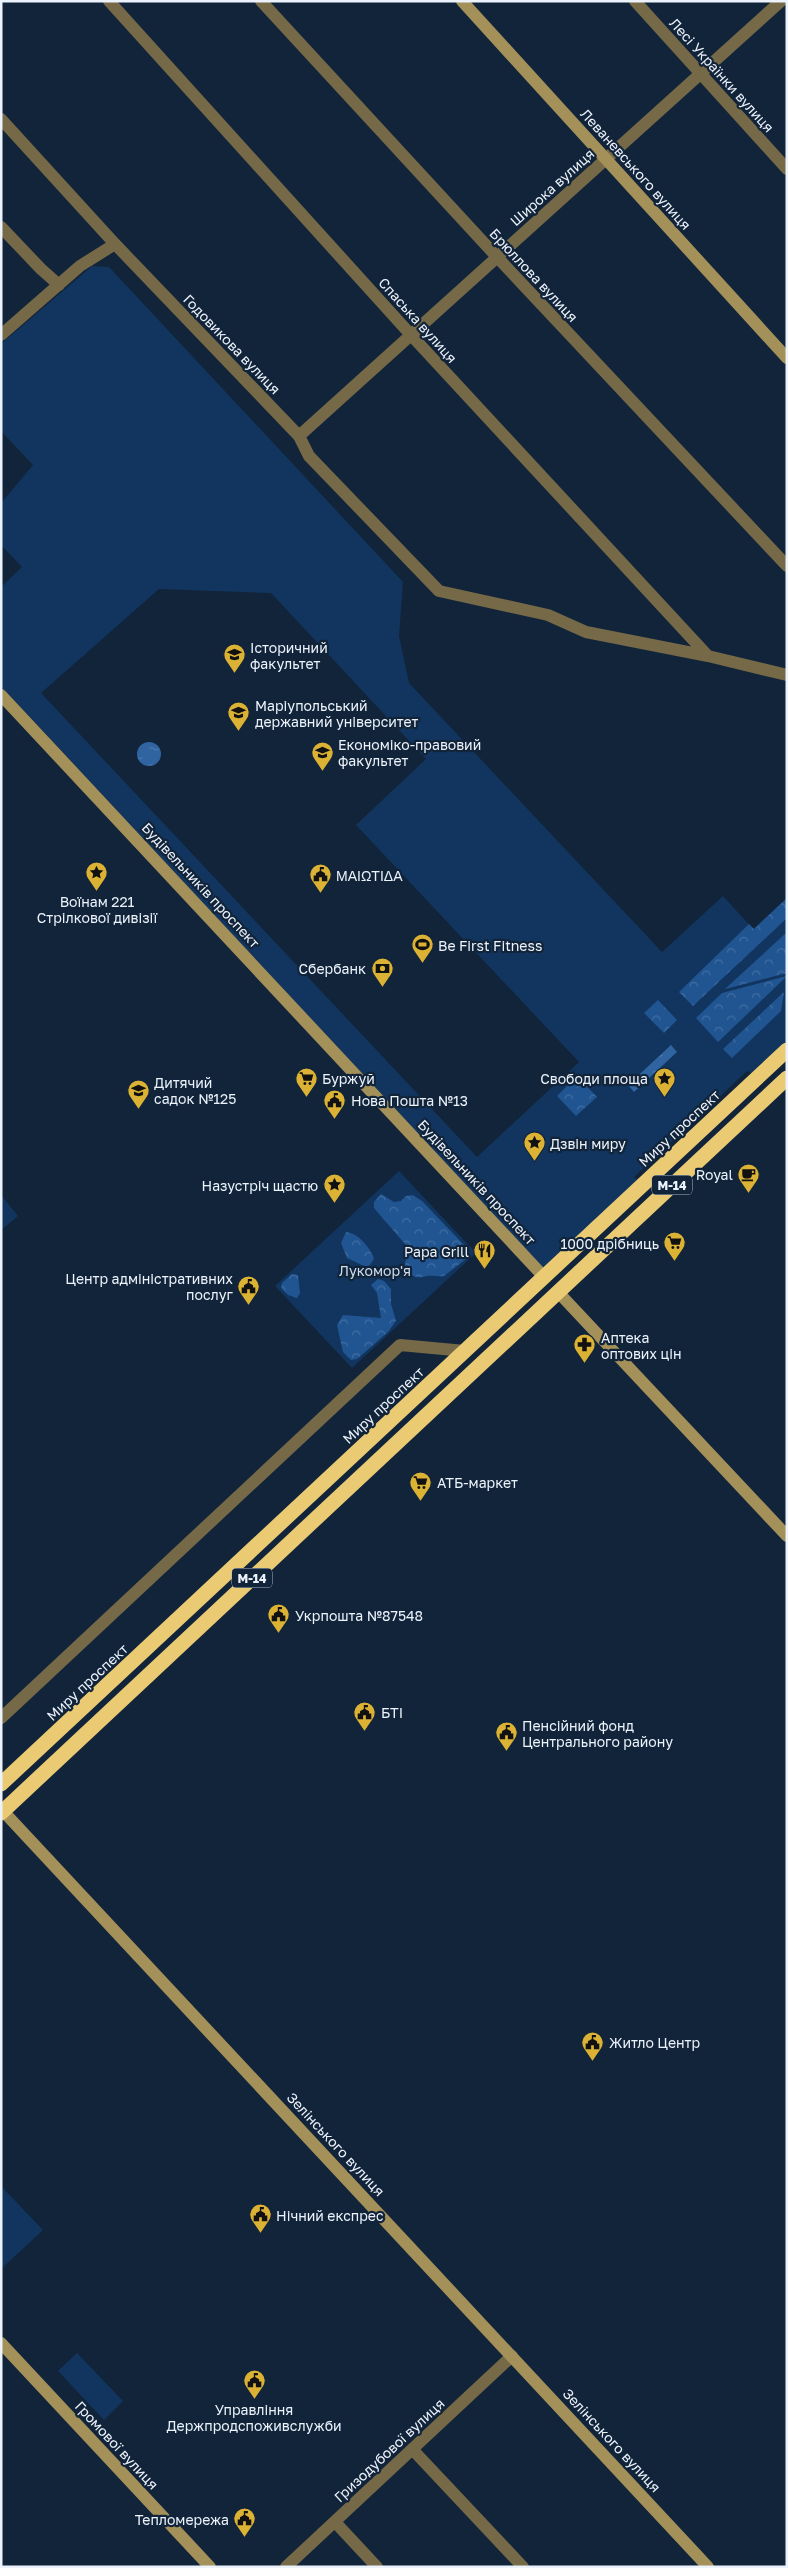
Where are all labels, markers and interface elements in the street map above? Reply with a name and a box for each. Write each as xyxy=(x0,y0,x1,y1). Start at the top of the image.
street label: Лесі Українки вулиця xyxy=(666,14,778,136)
street label: Леваневського вулиця xyxy=(577,105,695,233)
street label: Широка вулиця xyxy=(506,145,598,229)
street label: Брюллова вулиця xyxy=(486,225,582,325)
street label: Спаська вулиця xyxy=(375,274,461,366)
street label: Годовикова вулиця xyxy=(180,291,284,397)
place label: Історичний факультет xyxy=(250,639,328,672)
school or university icon: Історичний факультет xyxy=(222,643,246,674)
place label: Маріупольський державний університет xyxy=(255,697,419,730)
school or university icon: Маріупольський державний університет xyxy=(227,701,251,732)
place label: Економіко-правовий факультет xyxy=(338,736,481,769)
school or university icon: Економіко-правовий факультет xyxy=(310,740,334,771)
street label: Будівельників проспект xyxy=(139,819,263,951)
place icon: Воїнам 221 Стрілкової дивізії xyxy=(85,861,109,892)
public building icon: ΜΑΙΩΤΙΔΑ xyxy=(308,863,332,894)
place label: ΜΑΙΩΤΙΔΑ xyxy=(336,867,403,884)
place label: Воїнам 221 Стрілкової дивізії xyxy=(37,893,158,926)
sports icon: Be First Fitness xyxy=(410,933,434,964)
place label: Be First Fitness xyxy=(438,937,542,954)
bank icon: Сбербанк xyxy=(370,956,394,987)
place label: Сбербанк xyxy=(299,960,366,977)
supermarket icon: Буржуӣ xyxy=(294,1066,318,1097)
place icon: Свободи площа xyxy=(652,1066,676,1097)
place label: Буржуӣ xyxy=(322,1070,375,1087)
place label: Свободи площа xyxy=(540,1070,648,1087)
place label: Дитячий садок №125 xyxy=(154,1074,236,1107)
school or university icon: Дитячий садок №125 xyxy=(126,1078,150,1109)
street label: Миру проспект xyxy=(635,1086,723,1170)
public building icon: Нова Пошта №13 xyxy=(323,1088,347,1119)
place label: Нова Пошта №13 xyxy=(351,1092,468,1109)
street label: Будівельників проспект xyxy=(415,1116,539,1248)
place icon: Дзвін миру xyxy=(522,1131,546,1162)
place label: Дзвін миру xyxy=(550,1135,626,1152)
cafe icon: Royal xyxy=(737,1162,761,1193)
place label: Royal xyxy=(696,1166,733,1183)
place icon: Назустріч щастю xyxy=(322,1173,346,1204)
road number: М-14 xyxy=(652,1176,692,1194)
place label: Назустріч щастю xyxy=(202,1177,318,1194)
supermarket icon: 1000 дрібниць xyxy=(663,1231,687,1262)
place label: 1000 дрібниць xyxy=(560,1235,659,1252)
restaurant icon: Papa Grill xyxy=(473,1239,497,1270)
place label: Papa Grill xyxy=(404,1243,469,1260)
park label: Лукомор'я xyxy=(339,1262,411,1279)
place label: Центр адміністративних послуг xyxy=(65,1270,234,1303)
public building icon: Центр адміністративних послуг xyxy=(237,1274,261,1305)
place label: Аптека оптових цін xyxy=(601,1329,682,1362)
pharmacy icon: Аптека оптових цін xyxy=(573,1333,597,1364)
street label: Миру проспект xyxy=(339,1363,427,1447)
supermarket icon: АТБ-маркет xyxy=(409,1470,433,1501)
place label: АТБ-маркет xyxy=(437,1474,518,1491)
road number: М-14 xyxy=(232,1569,272,1588)
public building icon: Укрпошта №87548 xyxy=(267,1603,291,1634)
place label: Укрпошта №87548 xyxy=(295,1607,423,1624)
street label: Миру проспект xyxy=(43,1640,131,1724)
public building icon: БТІ xyxy=(353,1700,377,1731)
place label: БТІ xyxy=(381,1704,403,1721)
place label: Пенсійний фонд Центрального району xyxy=(522,1717,673,1750)
public building icon: Пенсійний фонд Центрального району xyxy=(494,1721,518,1752)
public building icon: Житло Центр xyxy=(581,2030,605,2061)
place label: Житло Центр xyxy=(609,2034,700,2051)
street label: Зелінського вулиця xyxy=(284,2089,388,2199)
public building icon: Нічний експрес xyxy=(248,2203,272,2234)
place label: Нічний експрес xyxy=(276,2207,384,2224)
public building icon: Управління Держпродспоживслужби xyxy=(242,2369,266,2400)
street label: Зелінського вулиця xyxy=(560,2385,664,2495)
street label: Гризодубової вулиця xyxy=(330,2395,448,2505)
street label: Громової вулиця xyxy=(72,2397,162,2493)
place label: Управління Держпродспоживслужби xyxy=(167,2401,342,2434)
public building icon: Тепломережа xyxy=(233,2507,257,2538)
place label: Тепломережа xyxy=(135,2511,229,2528)

